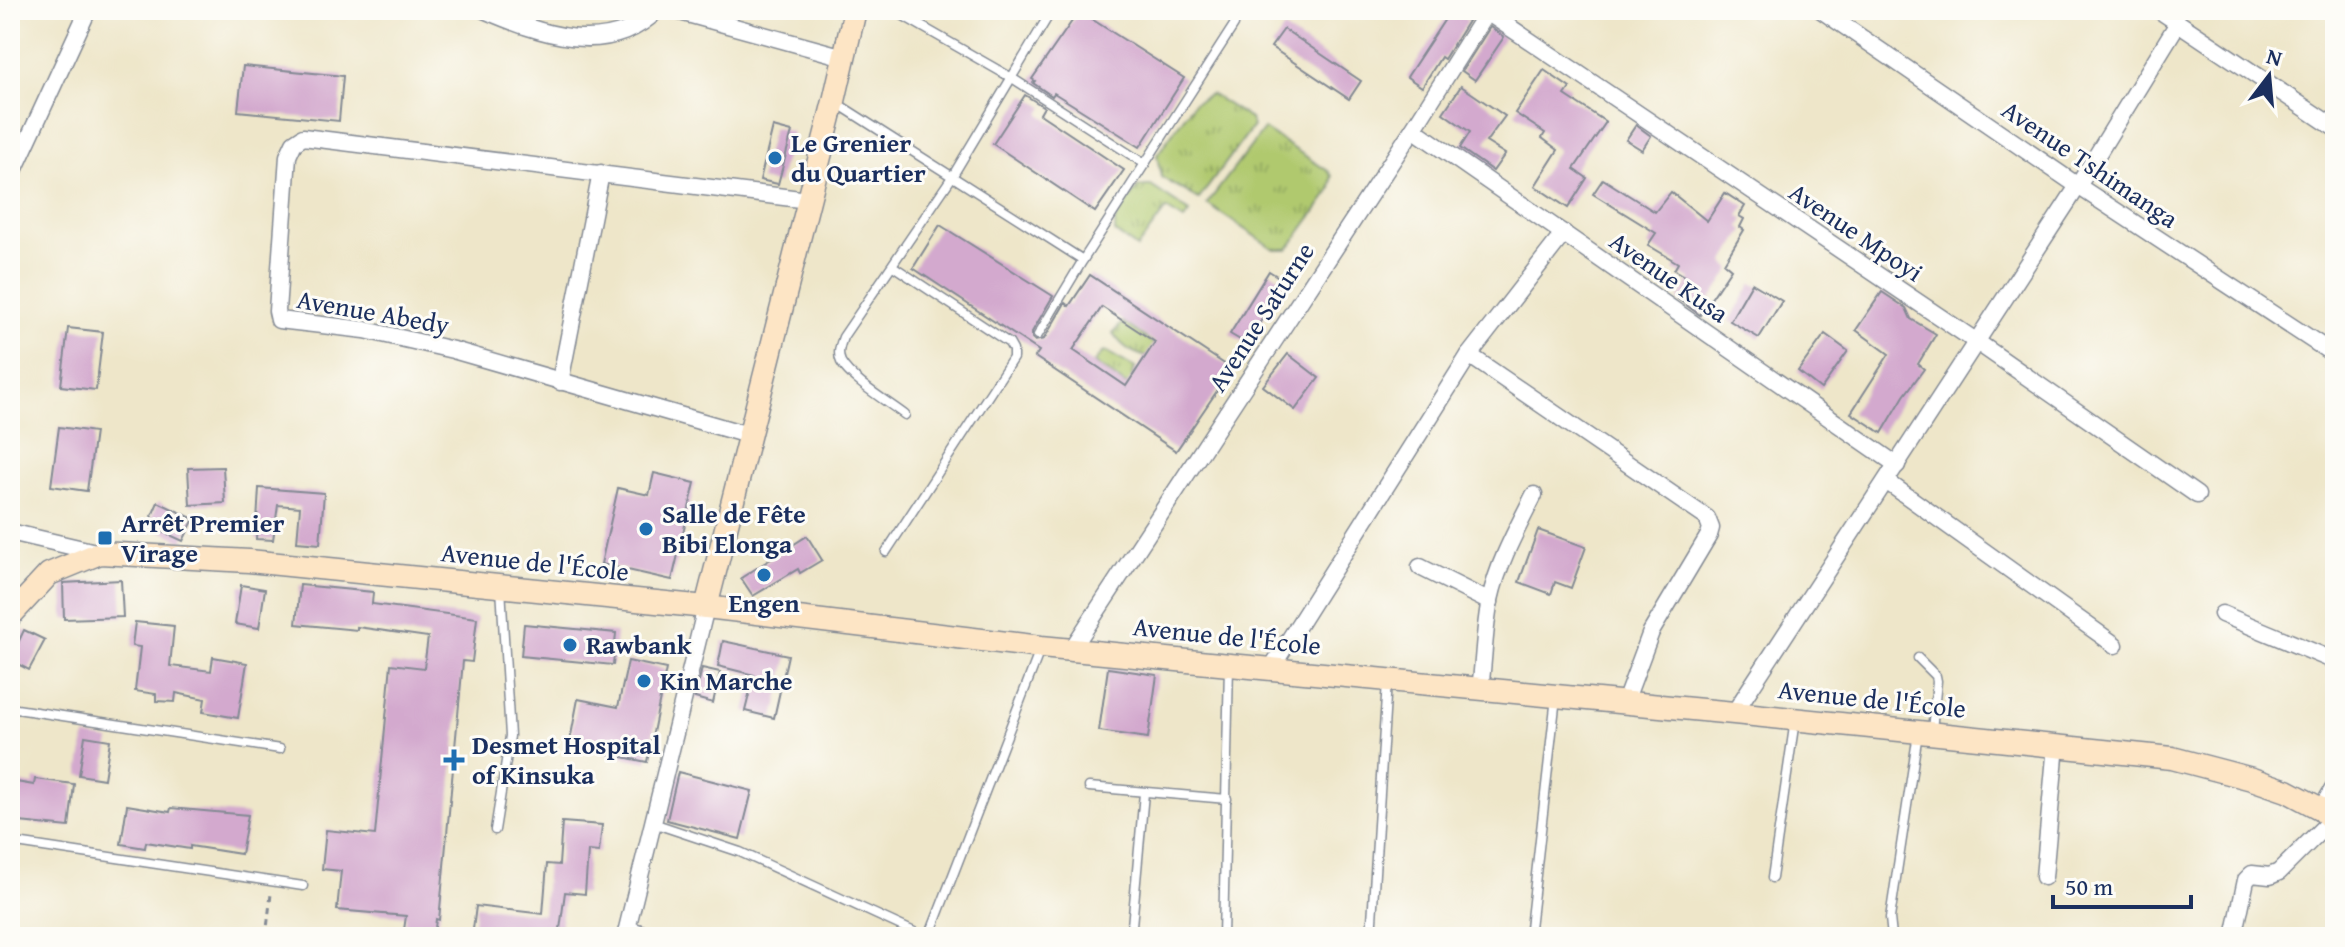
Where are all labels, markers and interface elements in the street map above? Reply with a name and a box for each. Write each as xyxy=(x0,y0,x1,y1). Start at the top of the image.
north arrow xyxy=(2229,36,2309,116)
text: N xyxy=(2263,39,2286,74)
street label: Avenue Tshimanga xyxy=(1994,90,2187,238)
place label: Le Grenier du Quartier xyxy=(791,123,926,192)
marker: Le Grenier du Quartier xyxy=(766,149,784,167)
street label: Avenue Mpoyi xyxy=(1781,172,1931,291)
street label: Avenue Kusa xyxy=(1602,221,1737,332)
street label: Avenue Saturne xyxy=(1198,234,1324,399)
street label: Avenue Abedy xyxy=(294,279,452,344)
place label: Salle de Fête Bibi Elonga xyxy=(662,494,806,563)
place label: Arrêt Premier Virage xyxy=(121,503,284,572)
marker: Salle de Fête Bibi Elonga xyxy=(637,520,655,538)
marker: Arrêt Premier Virage xyxy=(96,529,114,547)
street label: Avenue de l'École xyxy=(439,532,631,591)
marker: Engen xyxy=(755,566,773,584)
place label: Engen xyxy=(728,583,800,622)
street label: Avenue de l'École xyxy=(1131,606,1323,665)
place label: Rawbank xyxy=(586,625,692,664)
marker: Rawbank xyxy=(561,636,579,654)
place label: Kin Marche xyxy=(660,661,793,700)
street label: Avenue de l'École xyxy=(1776,669,1968,728)
marker: Kin Marche xyxy=(635,672,653,690)
place label: Desmet Hospital of Kinsuka xyxy=(472,725,661,794)
marker: Desmet Hospital of Kinsuka xyxy=(443,749,465,771)
scale bar xyxy=(2053,859,2191,909)
text: 50 m xyxy=(2065,869,2113,904)

